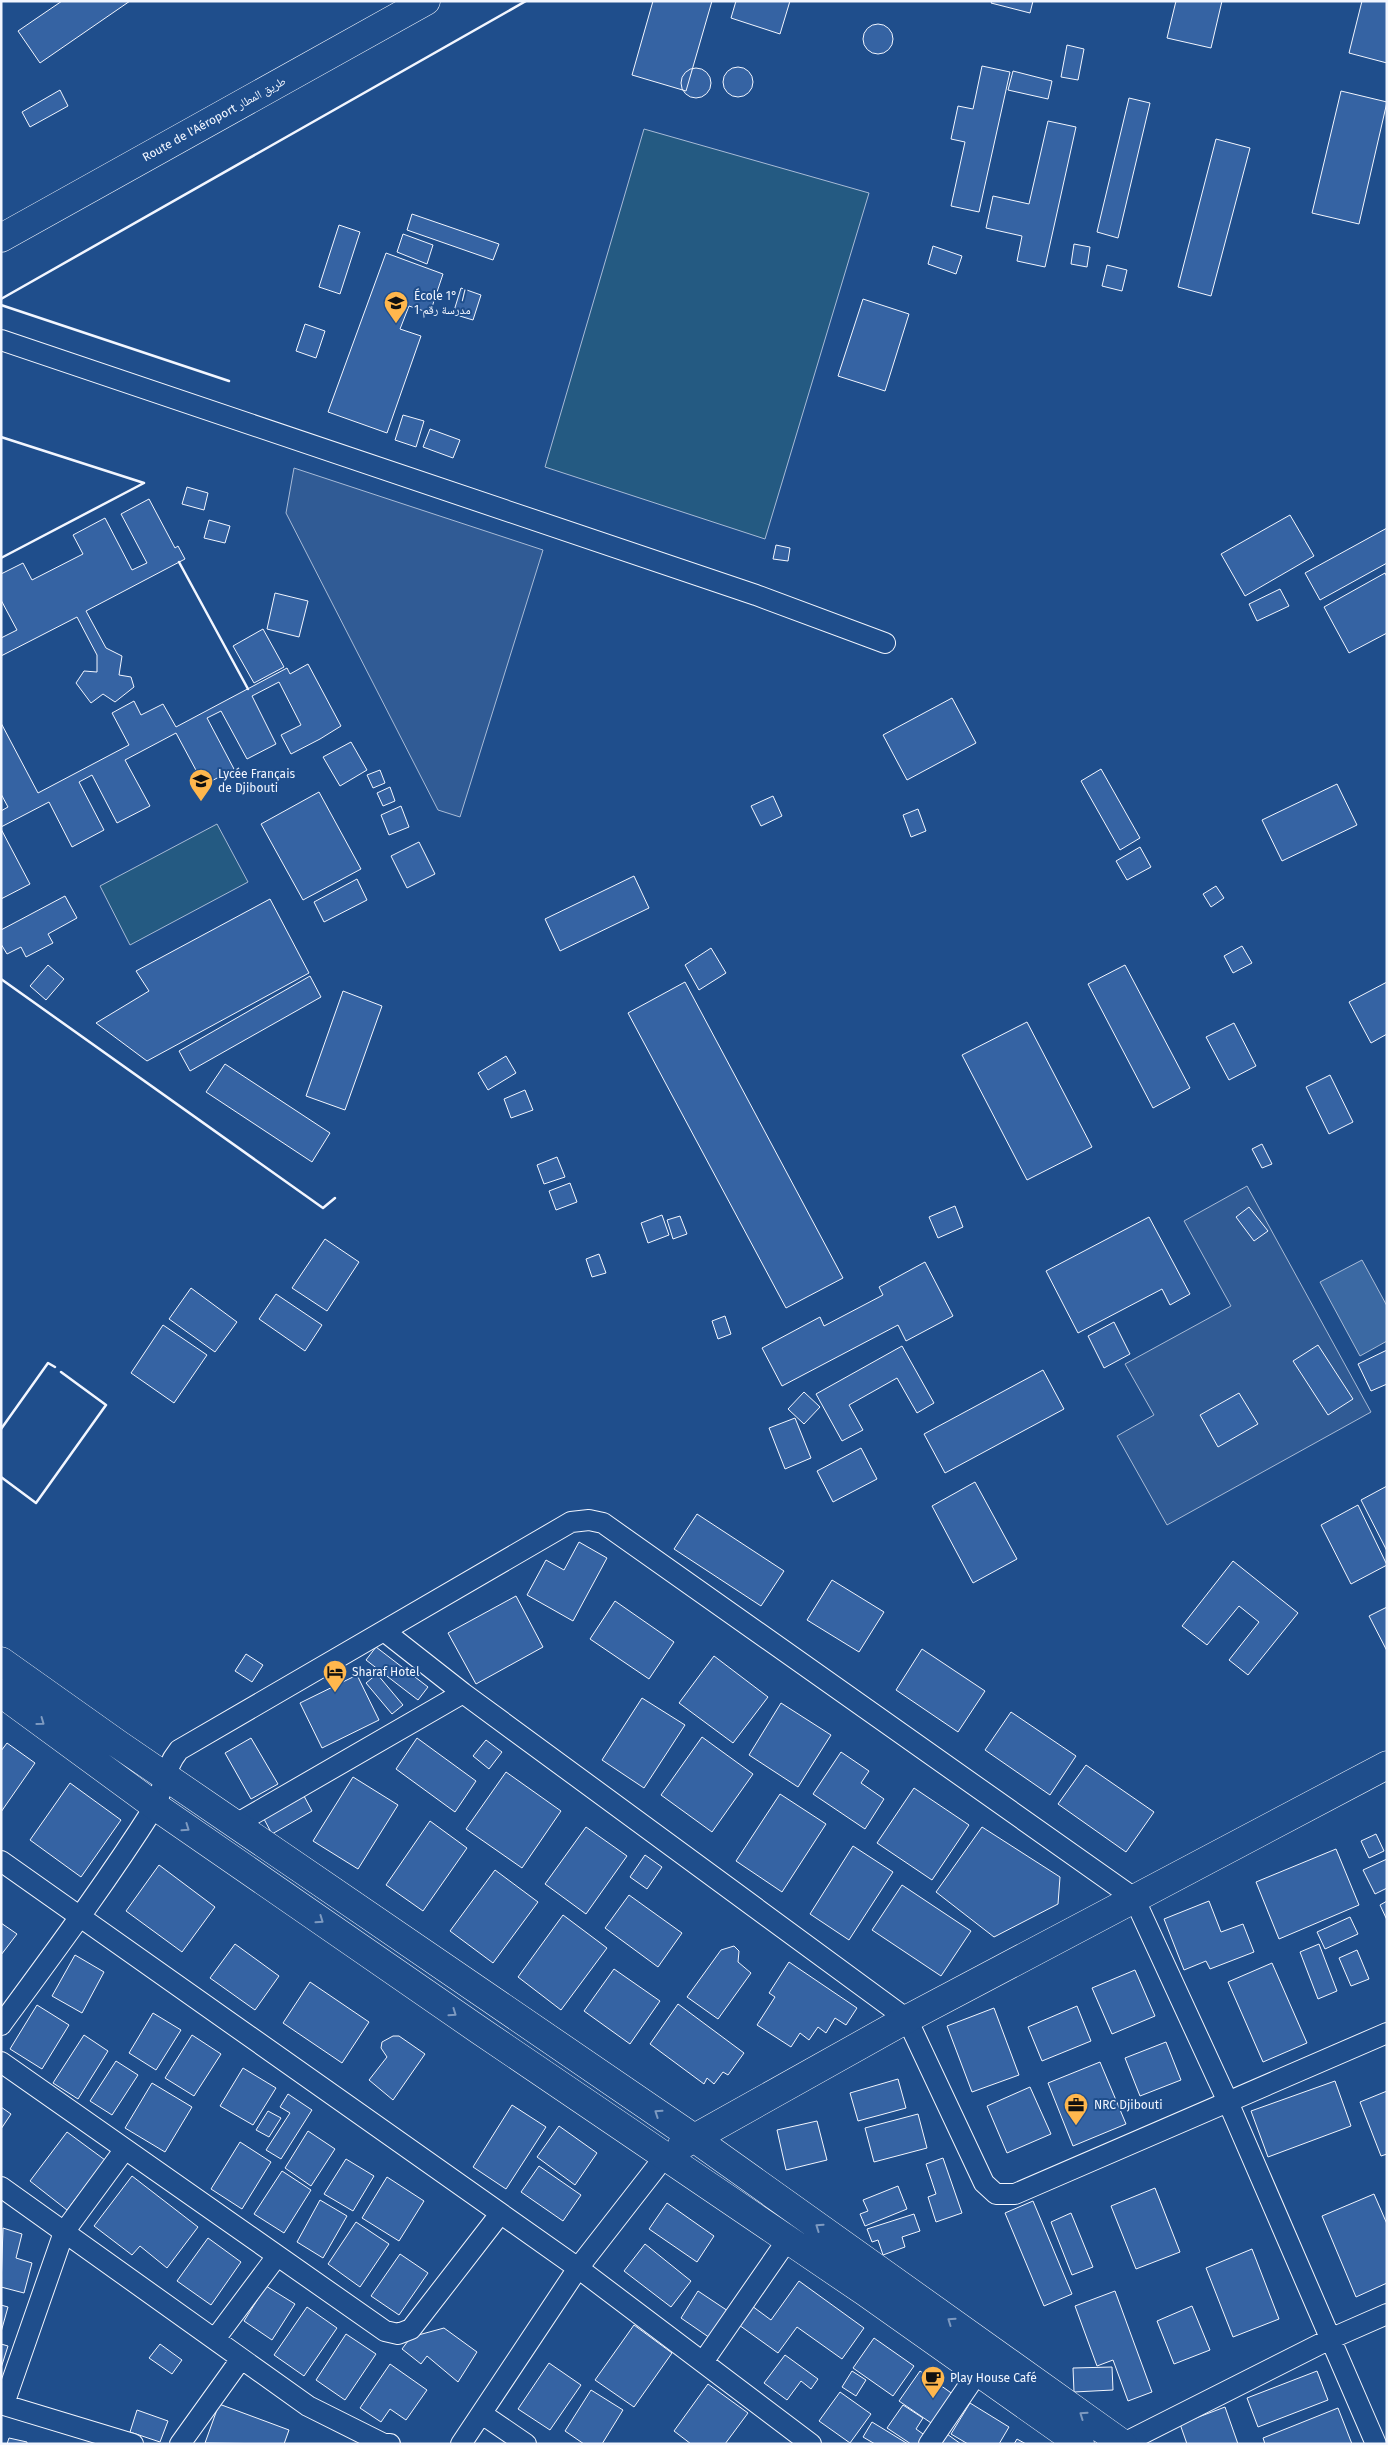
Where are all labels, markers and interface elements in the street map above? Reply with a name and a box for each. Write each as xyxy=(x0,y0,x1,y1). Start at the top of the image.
street label: Route de l'Aéroport طريق المطار xyxy=(140,74,288,165)
place label: École 1° / مدرسة رقم 1 xyxy=(414,288,471,318)
school or university icon: École 1° / مدرسة رقم 1 xyxy=(383,290,409,324)
place label: Lycée Français de Djibouti xyxy=(218,767,296,795)
school or university icon: Lycée Français de Djibouti xyxy=(188,768,214,802)
hotel icon: Sharaf Hotel xyxy=(322,1659,348,1693)
place label: Sharaf Hotel xyxy=(352,1665,420,1679)
one-way arrow xyxy=(35,1716,45,1725)
one-way arrow xyxy=(181,1822,190,1831)
one-way arrow xyxy=(314,1914,324,1923)
one-way arrow xyxy=(448,2007,457,2016)
office icon: NRC Djibouti xyxy=(1063,2092,1089,2126)
place label: NRC Djibouti xyxy=(1094,2098,1163,2112)
one-way arrow xyxy=(654,2110,663,2119)
one-way arrow xyxy=(815,2224,825,2233)
one-way arrow xyxy=(947,2318,957,2327)
cafe icon: Play House Café xyxy=(920,2365,946,2399)
place label: Play House Café xyxy=(950,2371,1037,2385)
one-way arrow xyxy=(1080,2412,1089,2422)

